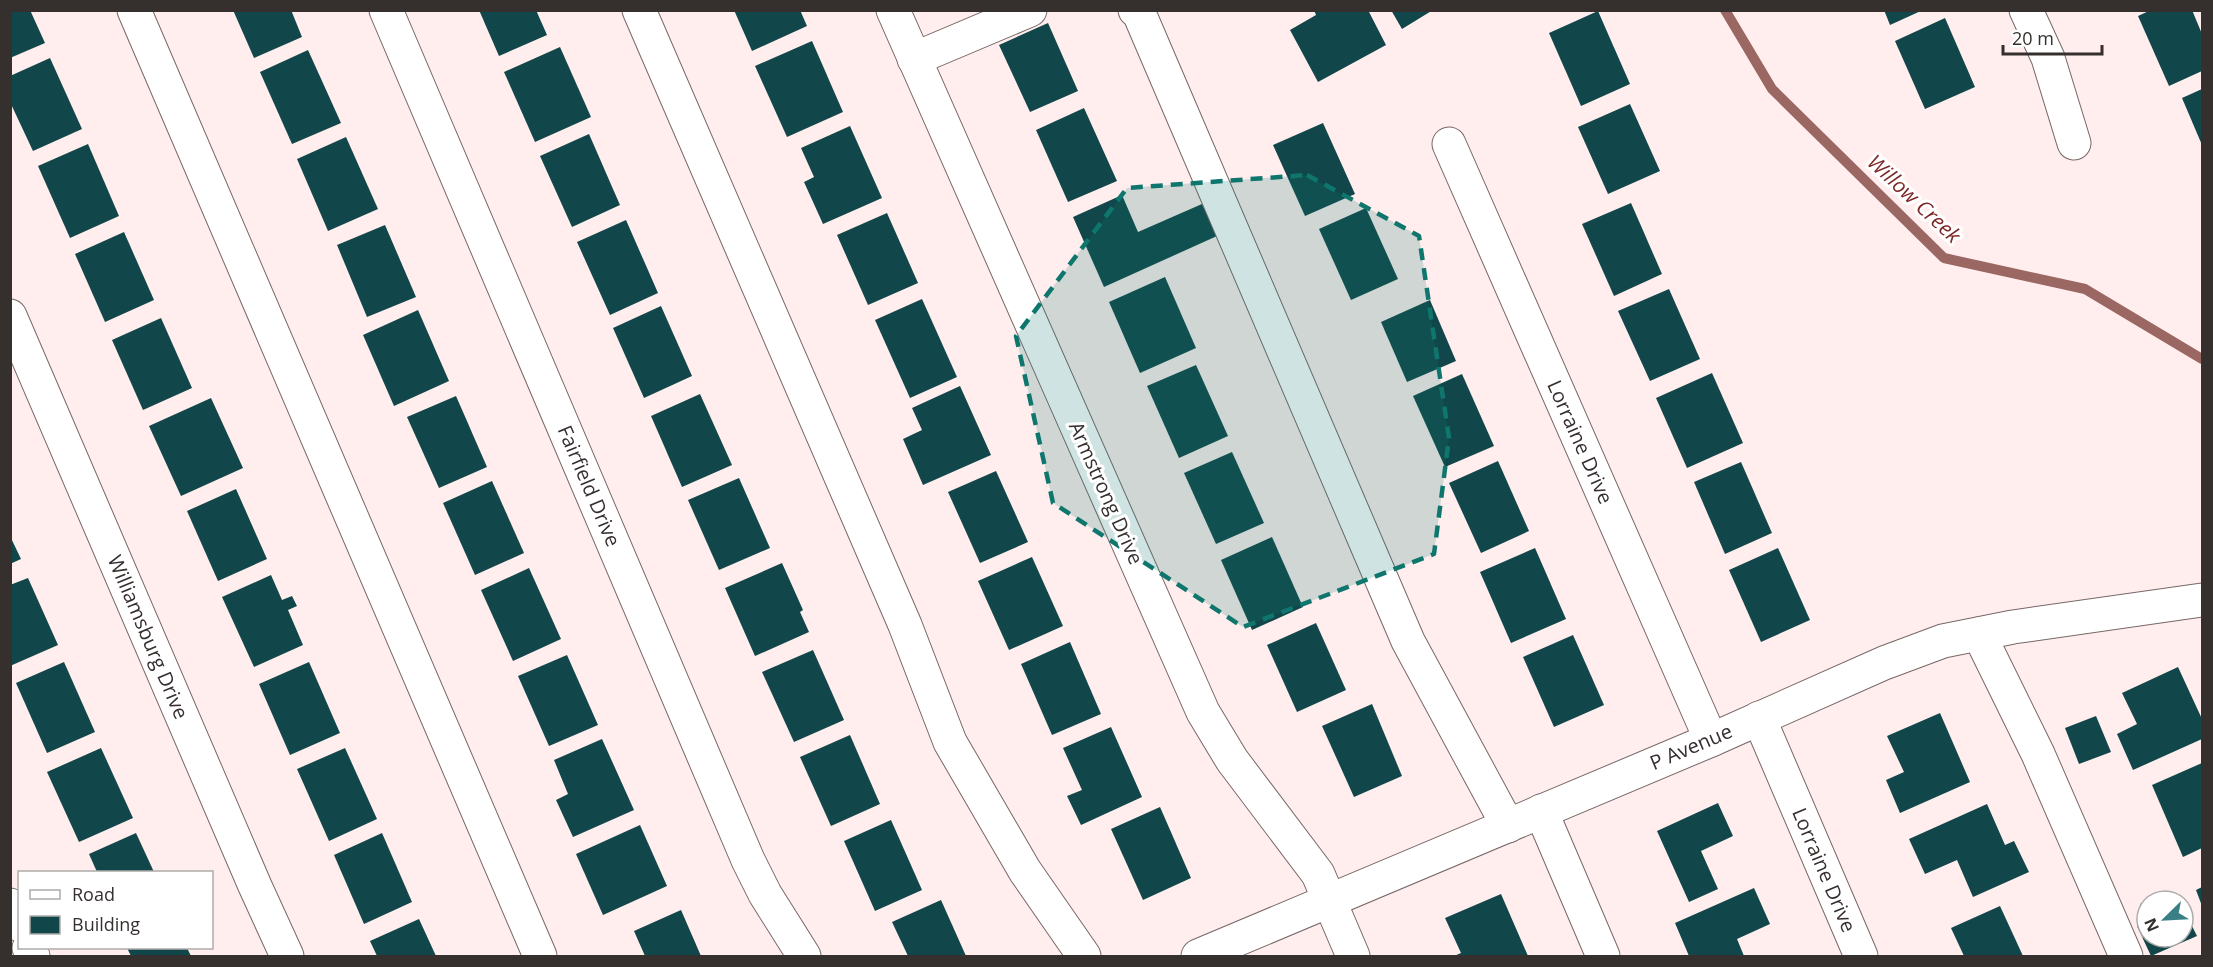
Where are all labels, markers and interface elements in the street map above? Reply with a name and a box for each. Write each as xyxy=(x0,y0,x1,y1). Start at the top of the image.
scale bar xyxy=(2003,18,2102,56)
text: 20 m xyxy=(2012,26,2054,50)
water label: Willow Creek xyxy=(1862,148,1968,249)
street label: Lorraine Drive xyxy=(1541,376,1620,508)
street label: Armstrong Drive xyxy=(1063,417,1150,568)
street label: Fairfield Drive xyxy=(552,421,627,551)
street label: Williamsburg Drive xyxy=(102,551,195,723)
street label: P Avenue xyxy=(1646,717,1736,776)
street label: Lorraine Drive xyxy=(1786,803,1863,936)
legend xyxy=(18,871,213,949)
text: Road xyxy=(72,882,115,906)
north arrow xyxy=(2135,889,2195,949)
text: Building xyxy=(72,912,140,936)
text: N xyxy=(2139,915,2164,936)

